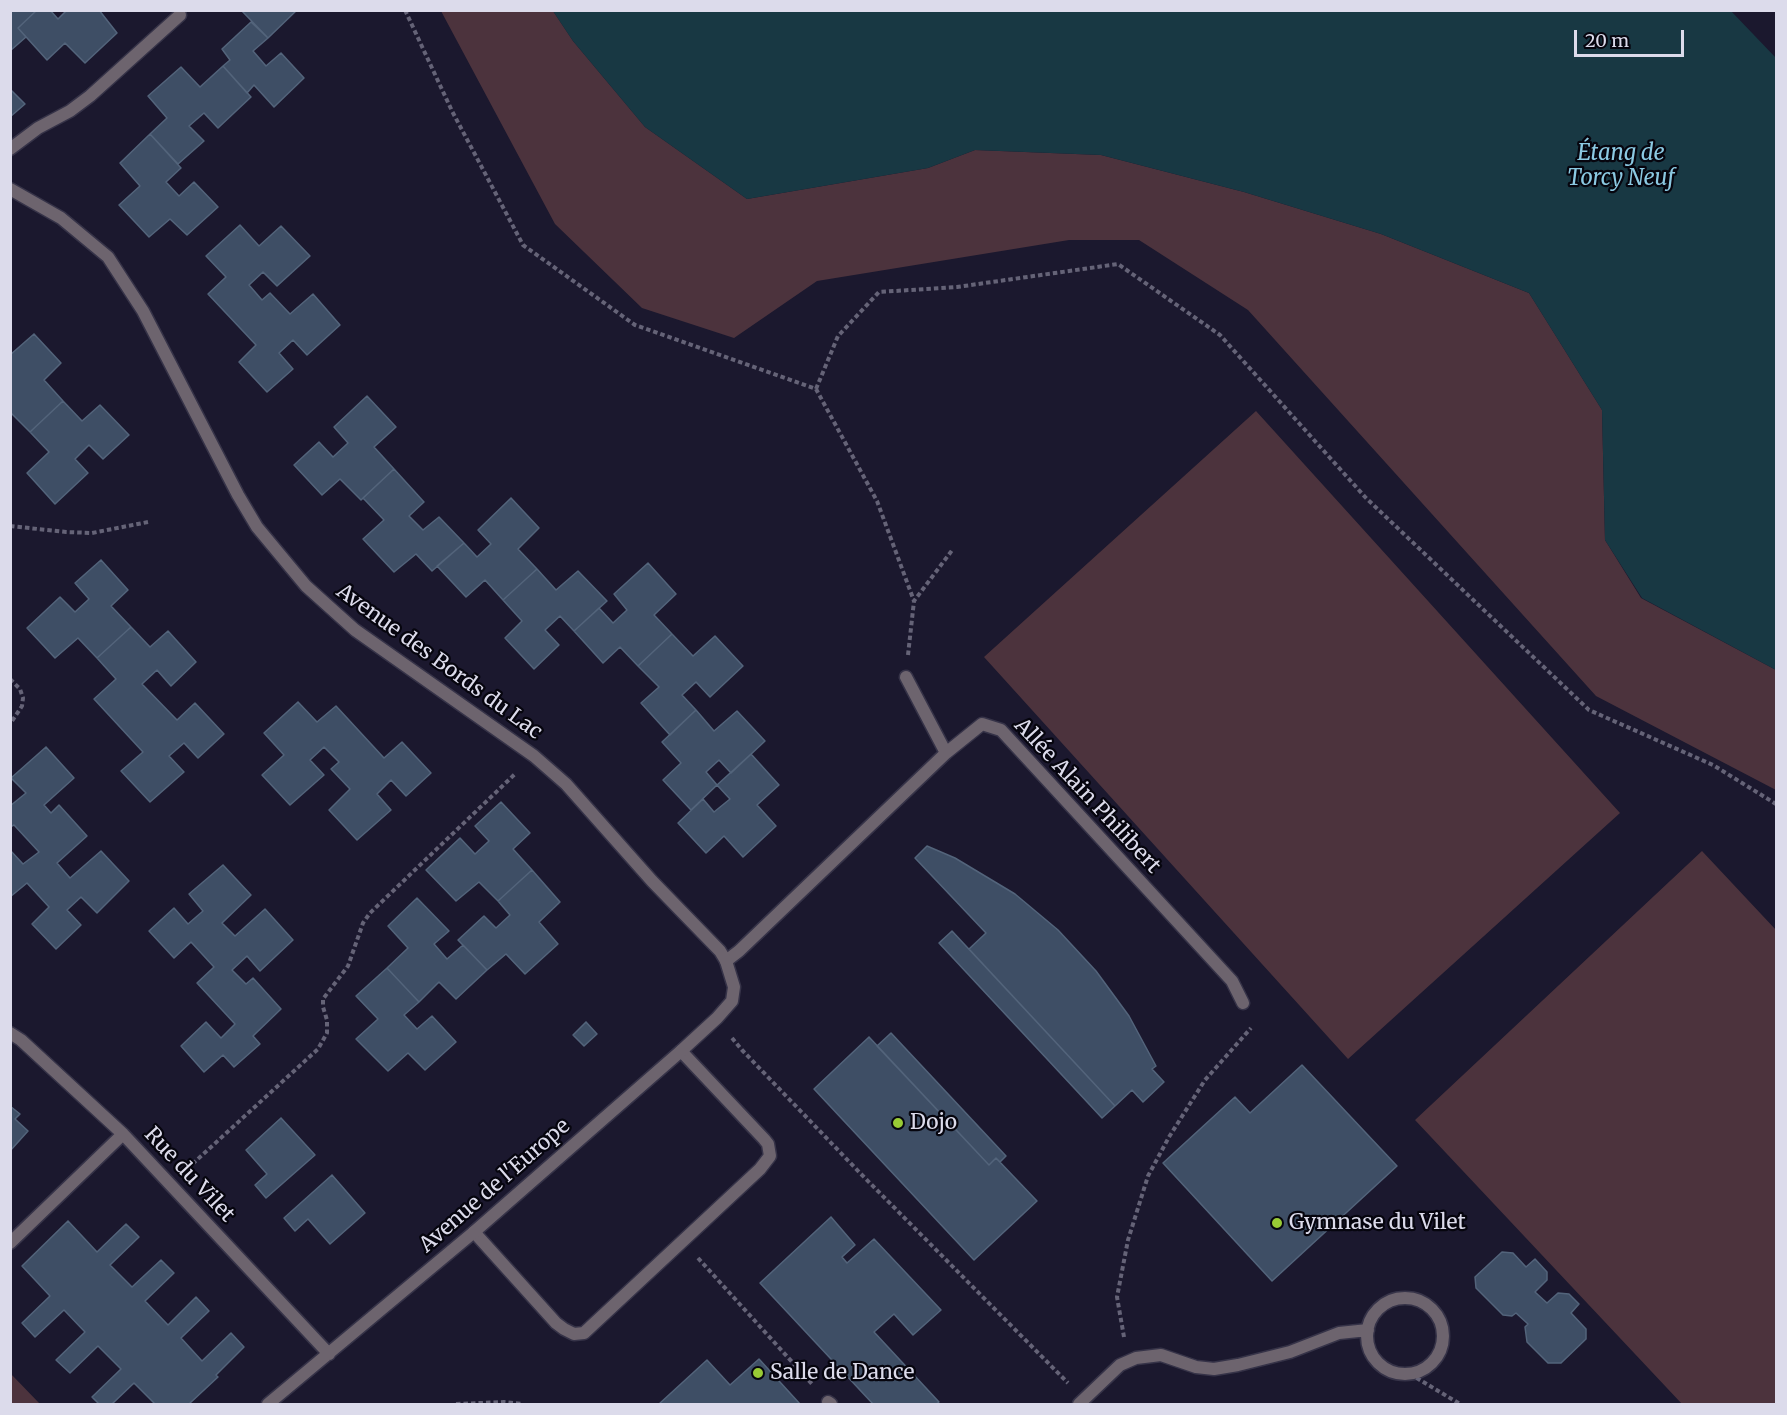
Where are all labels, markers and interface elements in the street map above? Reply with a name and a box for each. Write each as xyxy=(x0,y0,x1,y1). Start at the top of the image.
scale bar xyxy=(1577,18,1686,56)
text: 20 m xyxy=(1585,29,1629,52)
water label: Étang de Torcy Neuf xyxy=(1567,141,1675,192)
street label: Avenue des Bords du Lac xyxy=(331,579,547,745)
street label: Allée Alain Philibert xyxy=(1009,713,1165,879)
place label: Dojo xyxy=(910,1110,957,1136)
street label: Avenue de l'Europe xyxy=(415,1114,575,1258)
marker: Dojo xyxy=(891,1116,905,1130)
street label: Rue du Vilet xyxy=(139,1122,239,1228)
place label: Gymnase du Vilet xyxy=(1289,1210,1466,1236)
marker: Gymnase du Vilet xyxy=(1270,1216,1284,1230)
place label: Salle de Dance xyxy=(770,1360,914,1386)
marker: Salle de Dance xyxy=(751,1366,765,1380)

